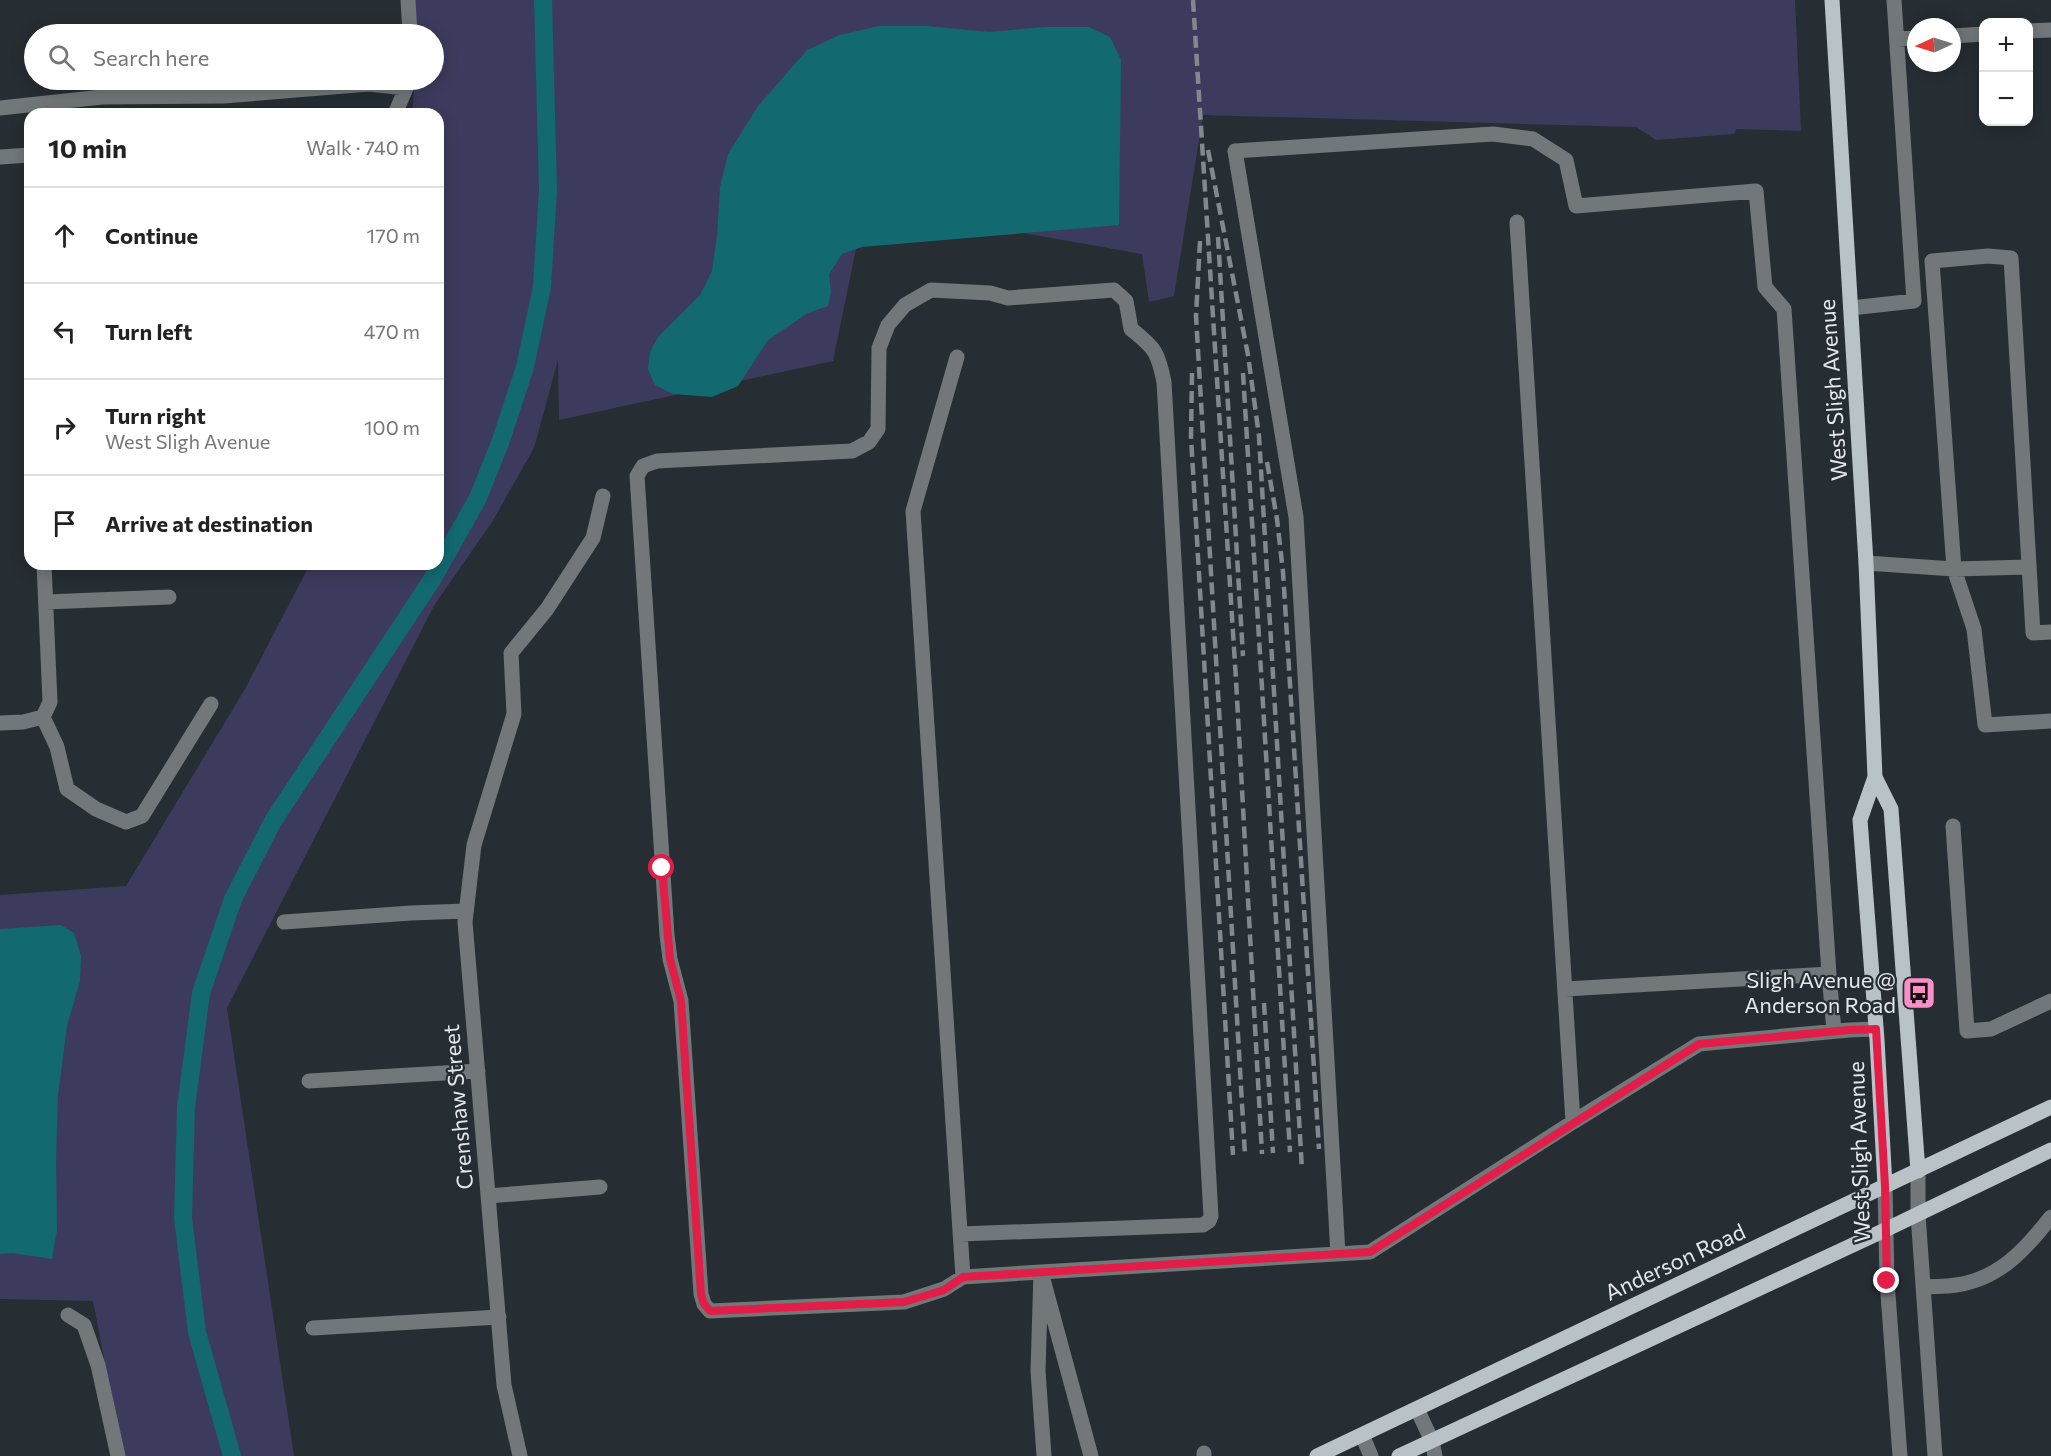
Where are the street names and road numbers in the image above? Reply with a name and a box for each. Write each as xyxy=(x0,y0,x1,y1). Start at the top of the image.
street label: West Sligh Avenue xyxy=(1813,298,1852,482)
street label: Crenshaw Street xyxy=(437,1023,478,1191)
street label: West Sligh Avenue xyxy=(1842,1061,1875,1243)
street label: Anderson Road xyxy=(1600,1217,1749,1306)

